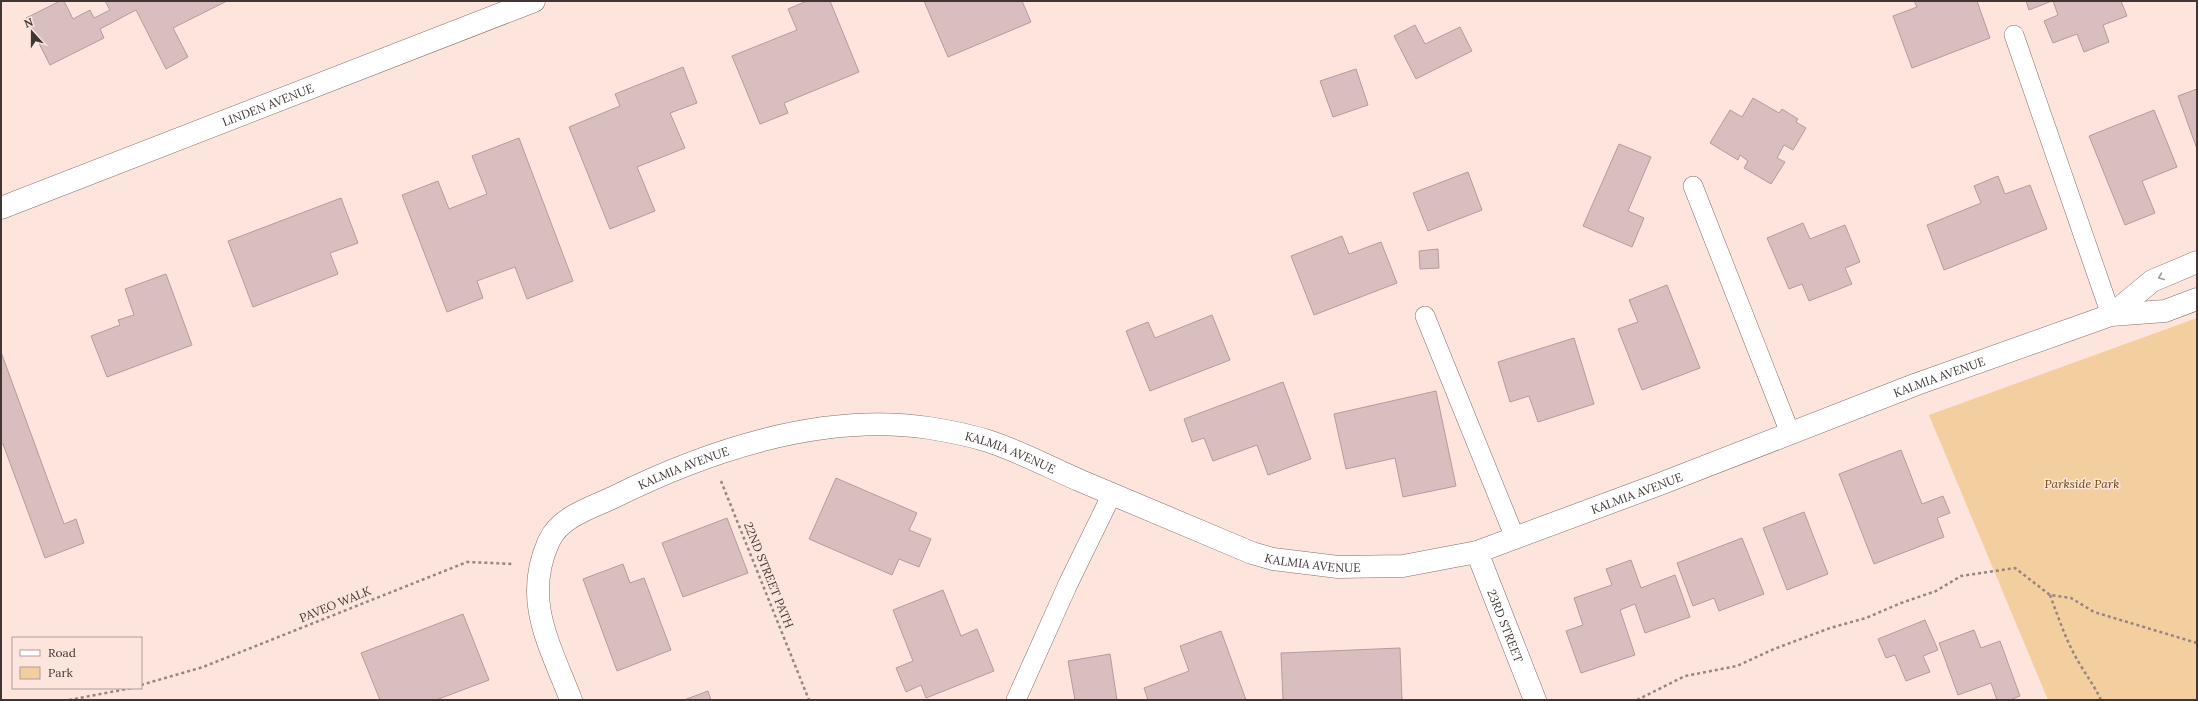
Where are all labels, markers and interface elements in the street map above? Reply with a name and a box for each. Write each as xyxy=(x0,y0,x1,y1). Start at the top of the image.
north arrow xyxy=(12,12,52,52)
text: N xyxy=(22,14,35,31)
street label: LINDEN AVENUE xyxy=(220,80,315,129)
one-way arrow xyxy=(2157,272,2165,280)
street label: KALMIA AVENUE xyxy=(1891,353,1987,400)
street label: KALMIA AVENUE xyxy=(964,428,1058,476)
street label: KALMIA AVENUE xyxy=(635,443,731,492)
street label: KALMIA AVENUE xyxy=(1589,469,1684,517)
park label: Parkside Park xyxy=(2045,476,2119,491)
street label: 22ND STREET PATH xyxy=(741,520,797,630)
street label: KALMIA AVENUE xyxy=(1263,550,1361,575)
street label: PAVEO WALK xyxy=(297,583,374,625)
street label: 23RD STREET xyxy=(1485,587,1527,665)
legend xyxy=(12,637,142,689)
text: Road xyxy=(48,645,76,660)
text: Park xyxy=(48,665,74,680)

